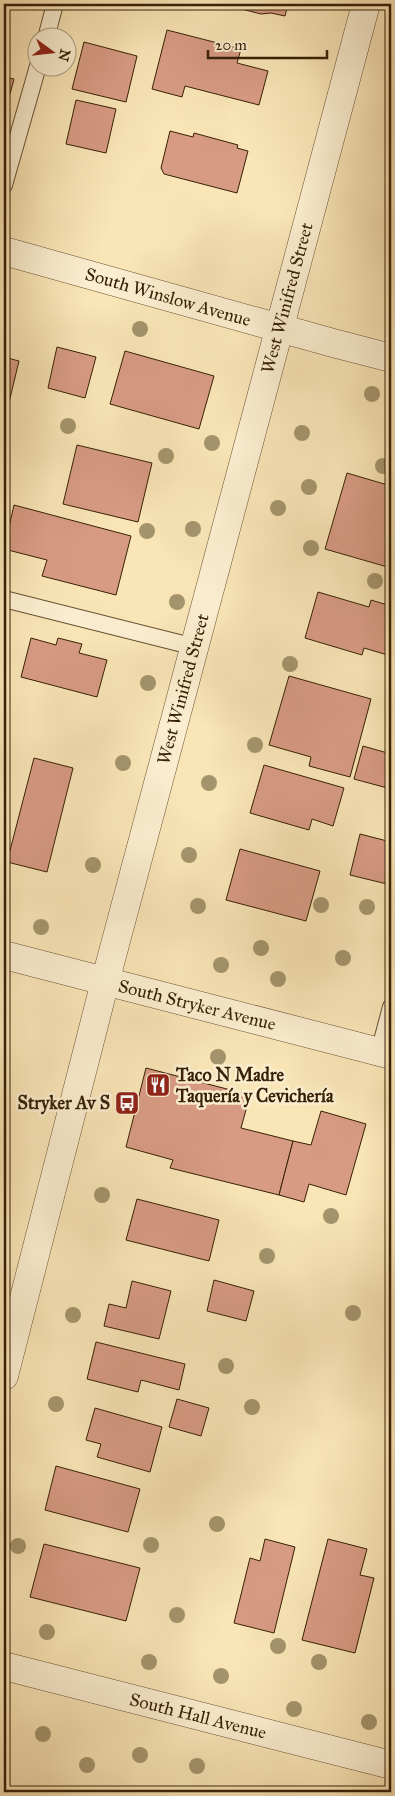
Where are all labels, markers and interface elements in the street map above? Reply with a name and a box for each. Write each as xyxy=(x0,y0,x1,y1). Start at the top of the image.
north arrow xyxy=(28,28,78,78)
scale bar xyxy=(208,28,326,60)
text: 20 m xyxy=(215,36,247,54)
text: N xyxy=(54,47,74,63)
street label: West Winifred Street xyxy=(256,220,318,376)
street label: South Winslow Avenue xyxy=(83,263,253,331)
street label: West Winifred Street xyxy=(152,611,214,767)
street label: South Stryker Avenue xyxy=(116,975,278,1035)
place label: Taco N Madre Taquería y Cevichería xyxy=(175,1064,334,1108)
restaurant icon: Taco N Madre Taquería y Cevichería xyxy=(145,1072,171,1098)
bus stop icon: Stryker Av S xyxy=(114,1090,140,1116)
place label: Stryker Av S xyxy=(18,1092,110,1115)
street label: South Hall Avenue xyxy=(127,1688,269,1744)

